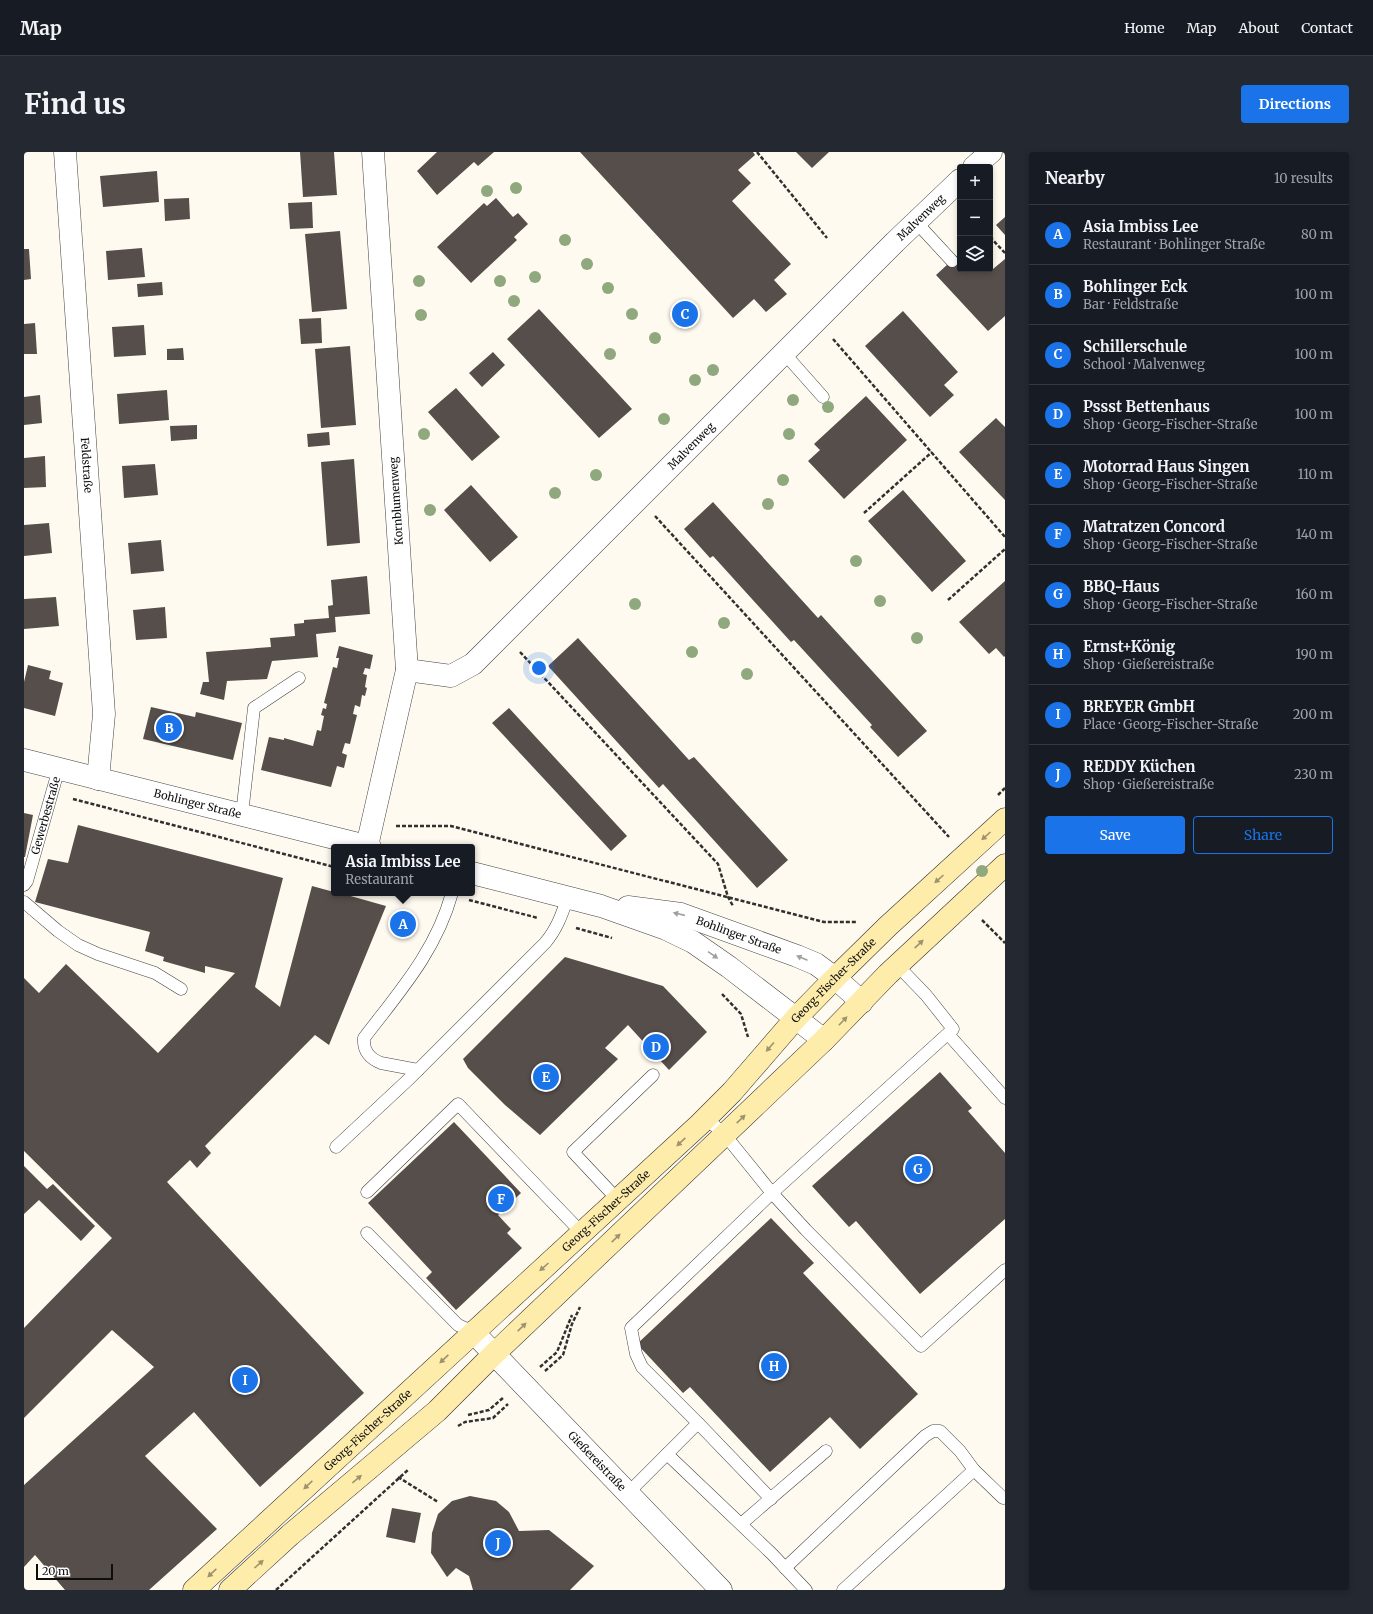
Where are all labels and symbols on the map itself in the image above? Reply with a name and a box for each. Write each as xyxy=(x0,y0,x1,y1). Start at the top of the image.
street label: Malvenweg xyxy=(894,191,948,243)
pin: C xyxy=(672,299,698,329)
street label: Malvenweg xyxy=(665,419,718,472)
street label: Feldstraße xyxy=(78,437,96,494)
street label: Kornblumenweg xyxy=(386,456,406,545)
your location xyxy=(529,658,549,678)
pin: B xyxy=(156,713,182,743)
street label: Gewerbestraße xyxy=(28,775,63,856)
street label: Bohlinger Straße xyxy=(152,786,243,821)
one-way arrow xyxy=(981,832,991,841)
one-way arrow xyxy=(934,875,944,884)
pin: A xyxy=(390,909,416,939)
one-way arrow xyxy=(673,911,685,917)
street label: Bohlinger Straße xyxy=(694,913,784,957)
street label: Georg-Fischer-Straße xyxy=(788,935,879,1026)
one-way arrow xyxy=(914,940,924,949)
one-way arrow xyxy=(708,951,718,959)
one-way arrow xyxy=(796,955,807,961)
one-way arrow xyxy=(838,1016,848,1026)
pin: D xyxy=(643,1032,669,1062)
one-way arrow xyxy=(766,1042,775,1052)
pin: E xyxy=(533,1062,559,1092)
one-way arrow xyxy=(736,1114,746,1124)
one-way arrow xyxy=(676,1137,687,1146)
pin: G xyxy=(905,1154,931,1184)
street label: Georg-Fischer-Straße xyxy=(559,1167,653,1255)
pin: F xyxy=(488,1184,514,1214)
one-way arrow xyxy=(611,1233,621,1242)
one-way arrow xyxy=(539,1263,549,1272)
one-way arrow xyxy=(517,1322,527,1332)
pin: H xyxy=(761,1351,787,1381)
one-way arrow xyxy=(439,1354,449,1364)
pin: I xyxy=(232,1365,258,1395)
street label: Georg-Fischer-Straße xyxy=(321,1386,415,1474)
street label: Gießereistraße xyxy=(565,1428,629,1494)
one-way arrow xyxy=(352,1474,362,1483)
one-way arrow xyxy=(303,1480,313,1490)
pin: J xyxy=(485,1528,511,1558)
one-way arrow xyxy=(253,1559,264,1568)
scale bar xyxy=(36,1562,113,1581)
one-way arrow xyxy=(207,1569,217,1578)

